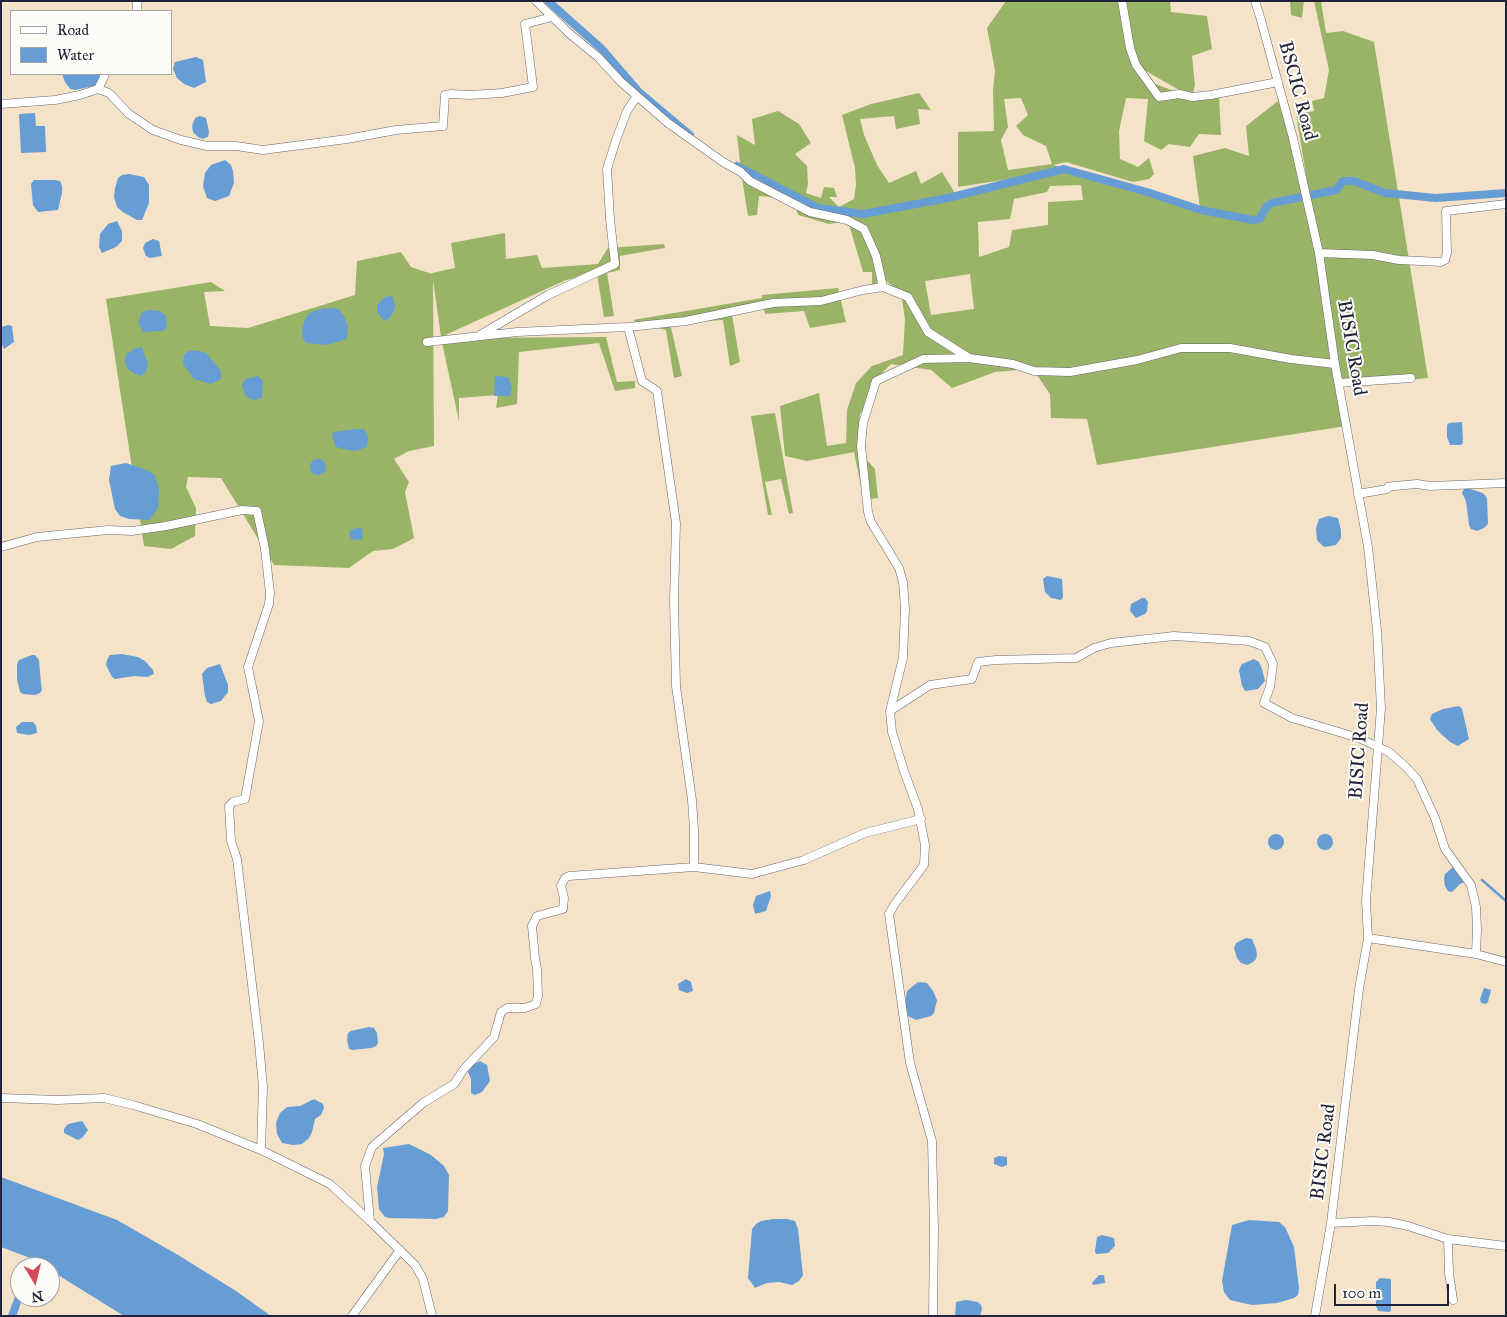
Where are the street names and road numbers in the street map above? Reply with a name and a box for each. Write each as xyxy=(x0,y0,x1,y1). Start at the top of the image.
street label: BSCIC Road xyxy=(1273,39,1321,143)
street label: BISIC Road xyxy=(1331,298,1371,398)
street label: BISIC Road xyxy=(1345,702,1375,800)
street label: BISIC Road xyxy=(1307,1102,1341,1202)

